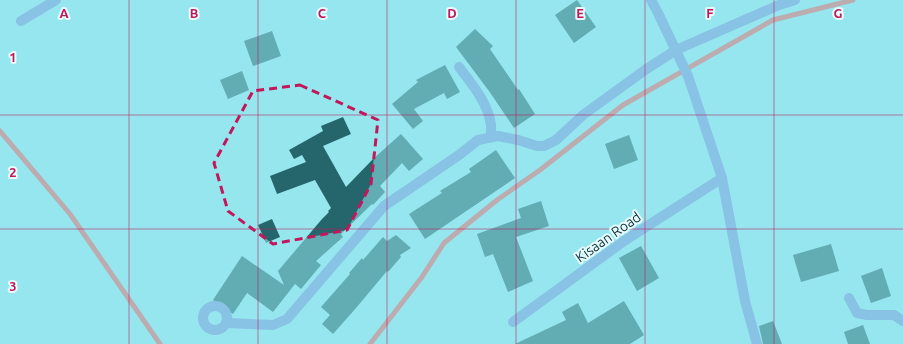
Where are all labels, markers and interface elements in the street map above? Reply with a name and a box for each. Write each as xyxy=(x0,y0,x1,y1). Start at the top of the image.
text: A xyxy=(59,6,69,20)
text: B xyxy=(190,6,199,20)
text: C xyxy=(318,6,327,20)
text: D xyxy=(447,6,457,20)
text: E xyxy=(576,6,584,20)
text: F xyxy=(706,6,714,20)
text: G xyxy=(834,6,843,20)
text: 1 xyxy=(9,50,17,64)
text: 2 xyxy=(9,165,17,179)
street label: Kisaan Road xyxy=(572,209,644,265)
text: 3 xyxy=(9,279,17,293)

